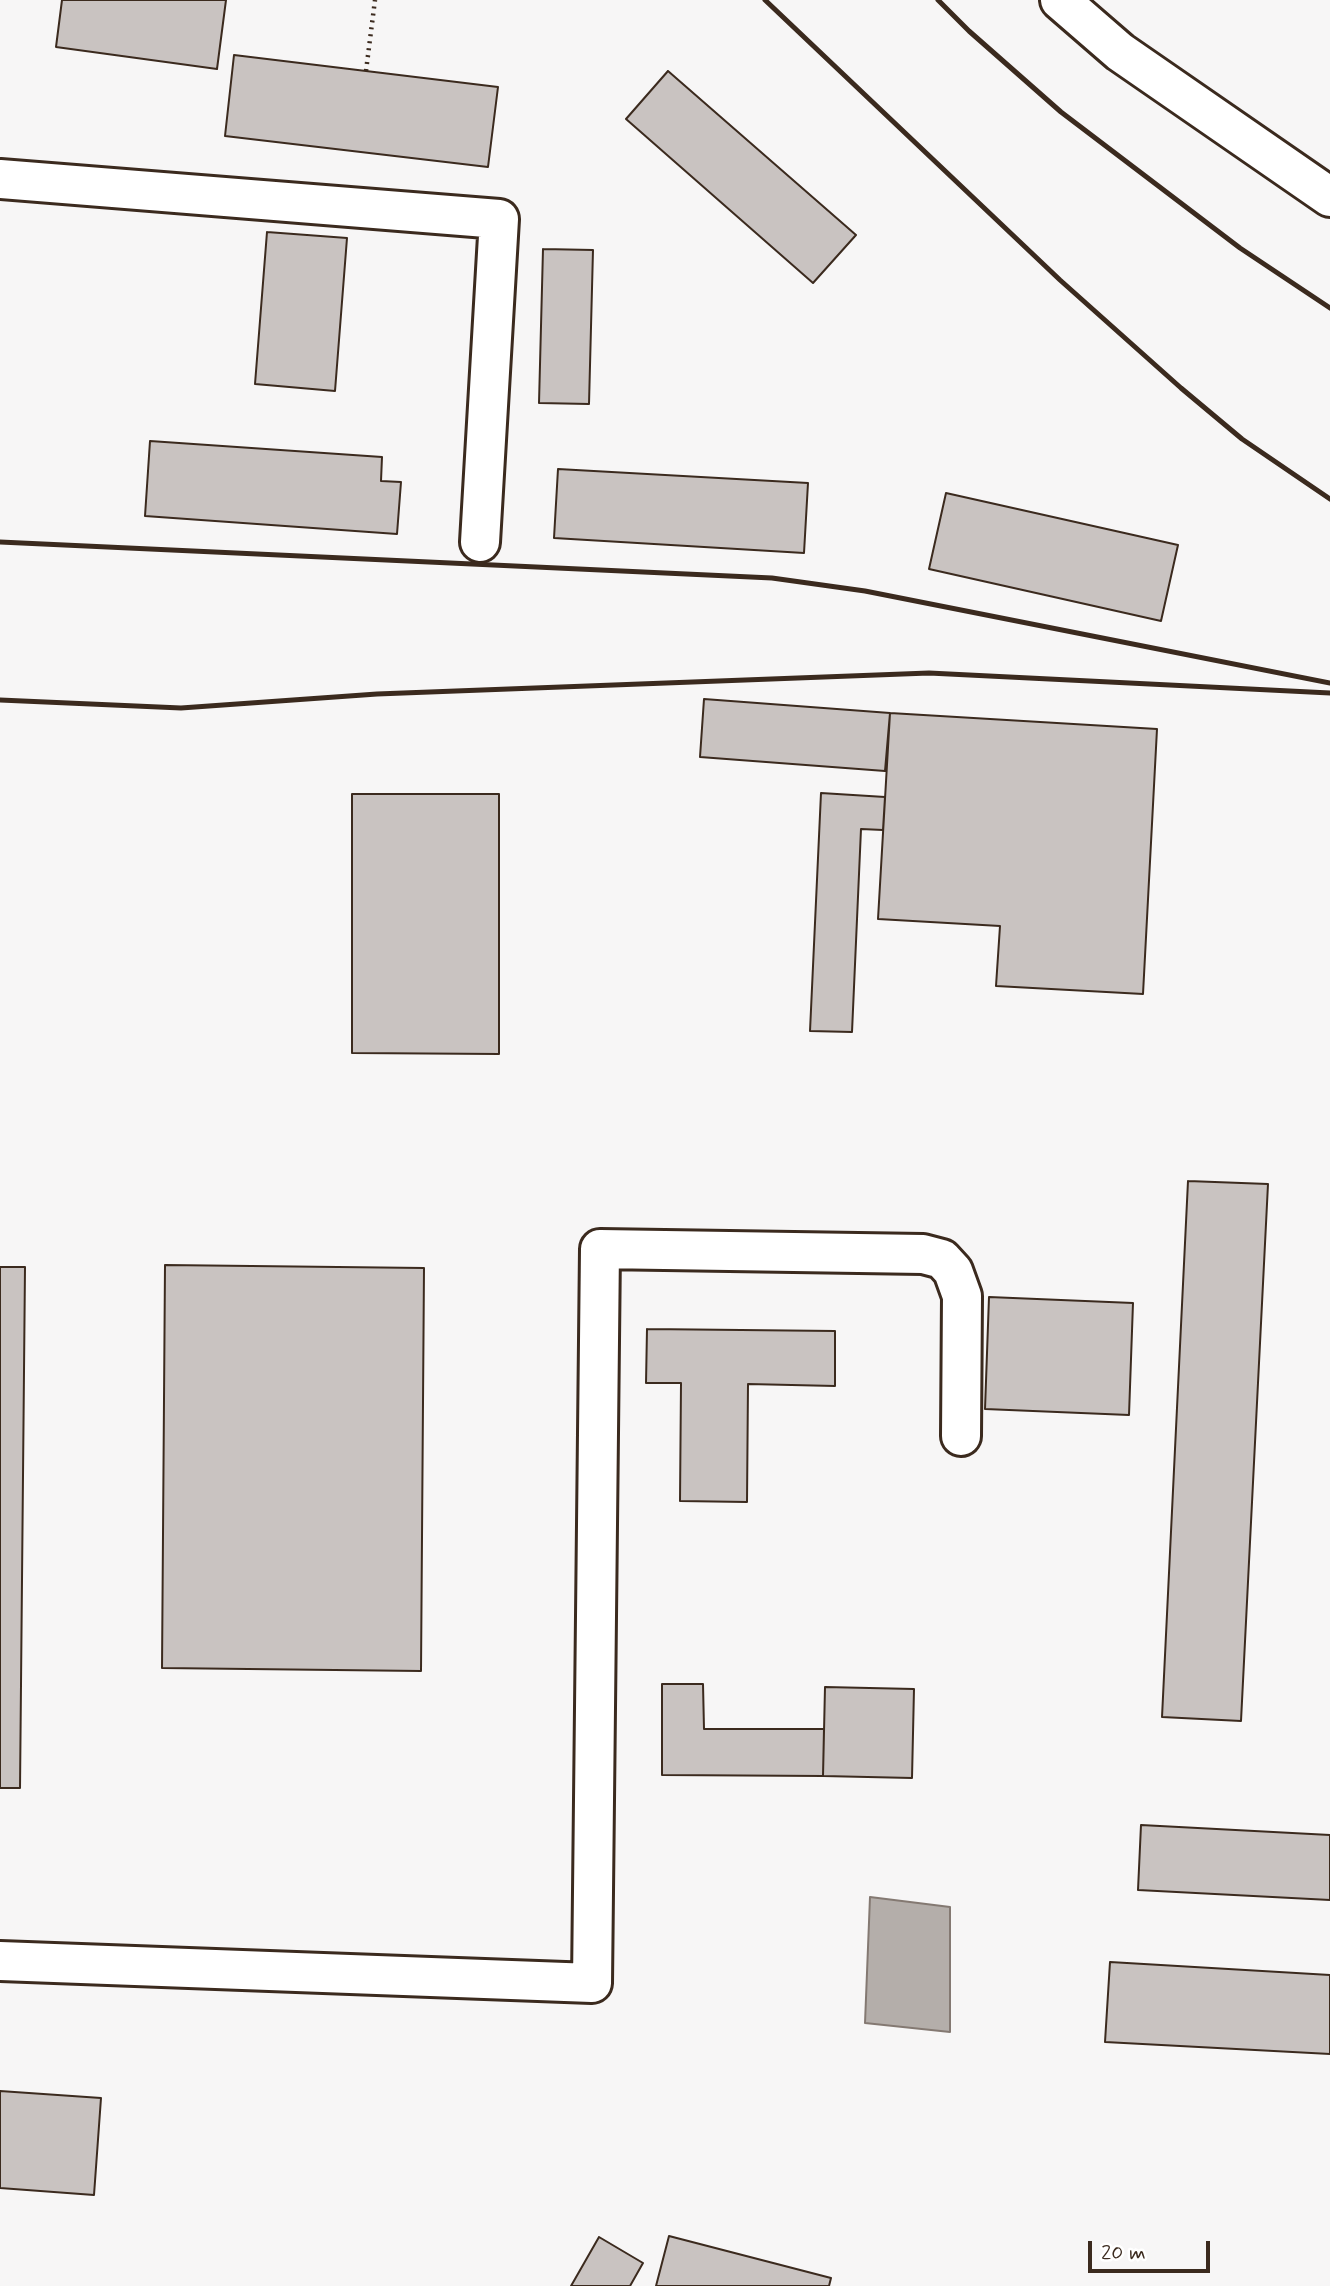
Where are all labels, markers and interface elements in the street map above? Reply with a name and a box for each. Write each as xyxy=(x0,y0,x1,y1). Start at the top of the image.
scale bar xyxy=(1092,2226,1214,2270)
text: 20 m xyxy=(1101,2239,1146,2267)

